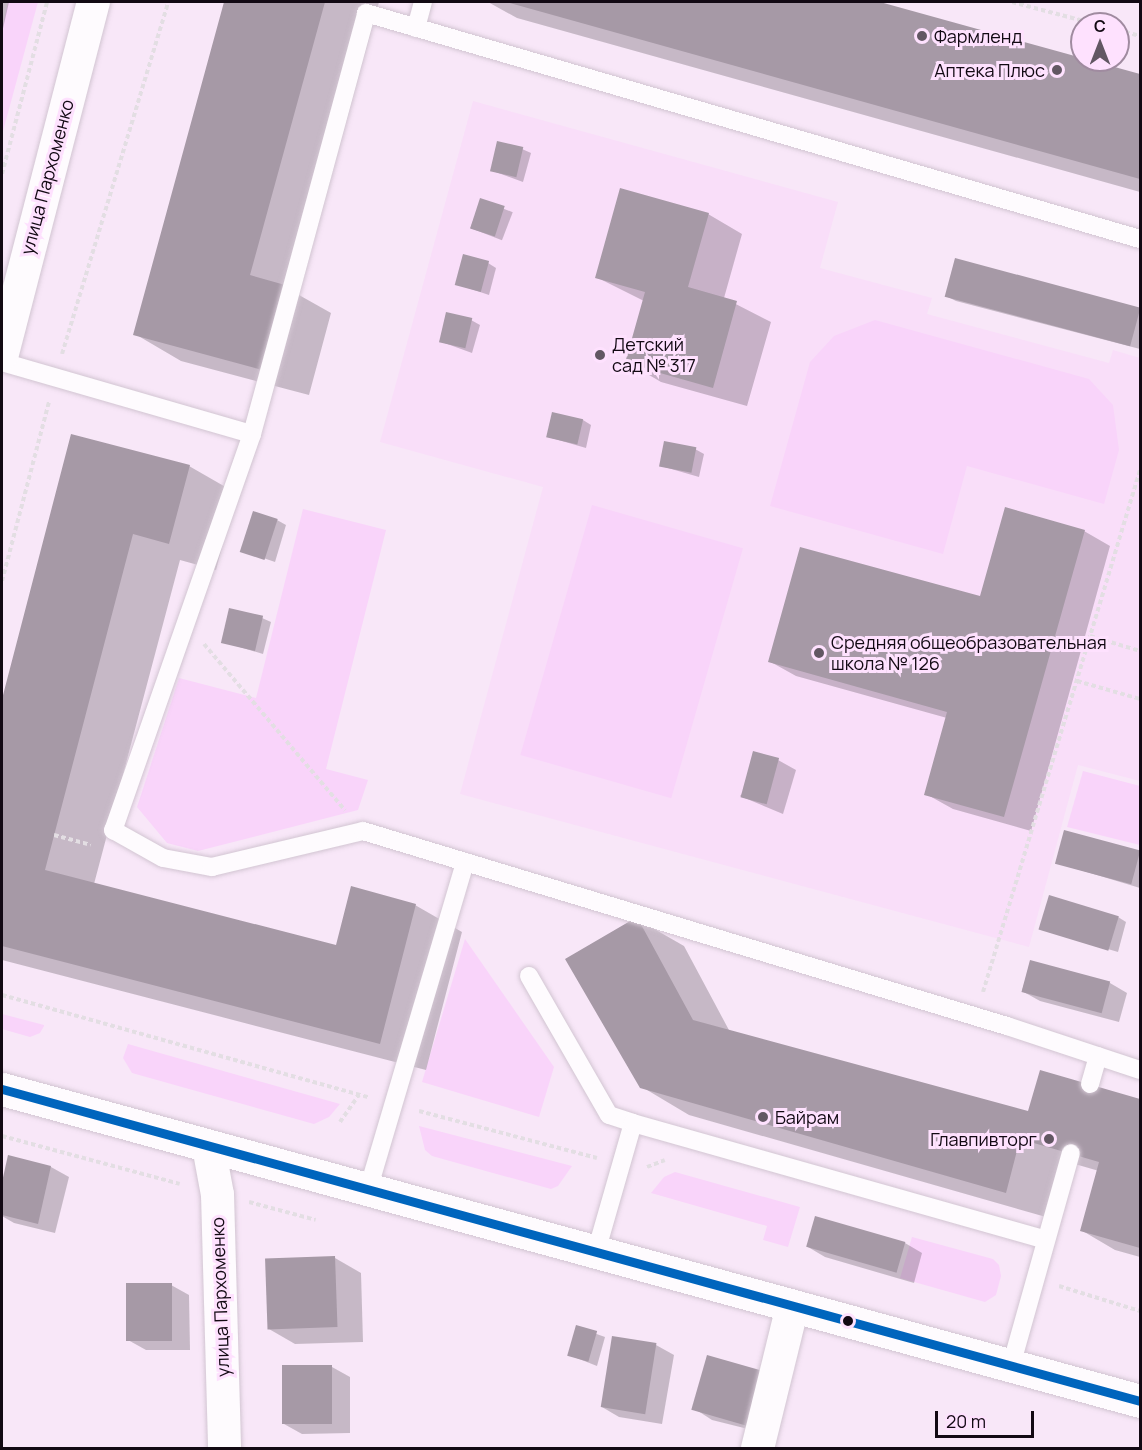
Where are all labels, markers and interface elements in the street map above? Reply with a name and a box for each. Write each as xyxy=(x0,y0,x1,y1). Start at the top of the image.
north arrow xyxy=(1070,12,1130,72)
text: С xyxy=(1094,15,1106,37)
place label: Фармленд xyxy=(934,25,1022,47)
marker: Фармленд xyxy=(915,29,929,43)
place label: Аптека Плюс xyxy=(934,59,1045,81)
marker: Аптека Плюс xyxy=(1050,63,1064,77)
street label: улица Пархоменко xyxy=(16,97,78,257)
place label: Детский сад № 317 xyxy=(612,334,696,376)
marker: Детский сад № 317 xyxy=(593,348,607,362)
place label: Средняя общеобразовательная школа № 126 xyxy=(831,632,1107,674)
marker: Средняя общеобразовательная школа № 126 xyxy=(812,646,826,660)
place label: Байрам xyxy=(775,1106,839,1128)
marker: Байрам xyxy=(756,1110,770,1124)
place label: Главпивторг xyxy=(930,1128,1037,1150)
marker: Главпивторг xyxy=(1042,1132,1056,1146)
street label: улица Пархоменко xyxy=(206,1217,234,1377)
unlabelled marker xyxy=(842,1315,854,1327)
scale bar xyxy=(938,1399,1037,1437)
text: 20 m xyxy=(946,1409,986,1433)

